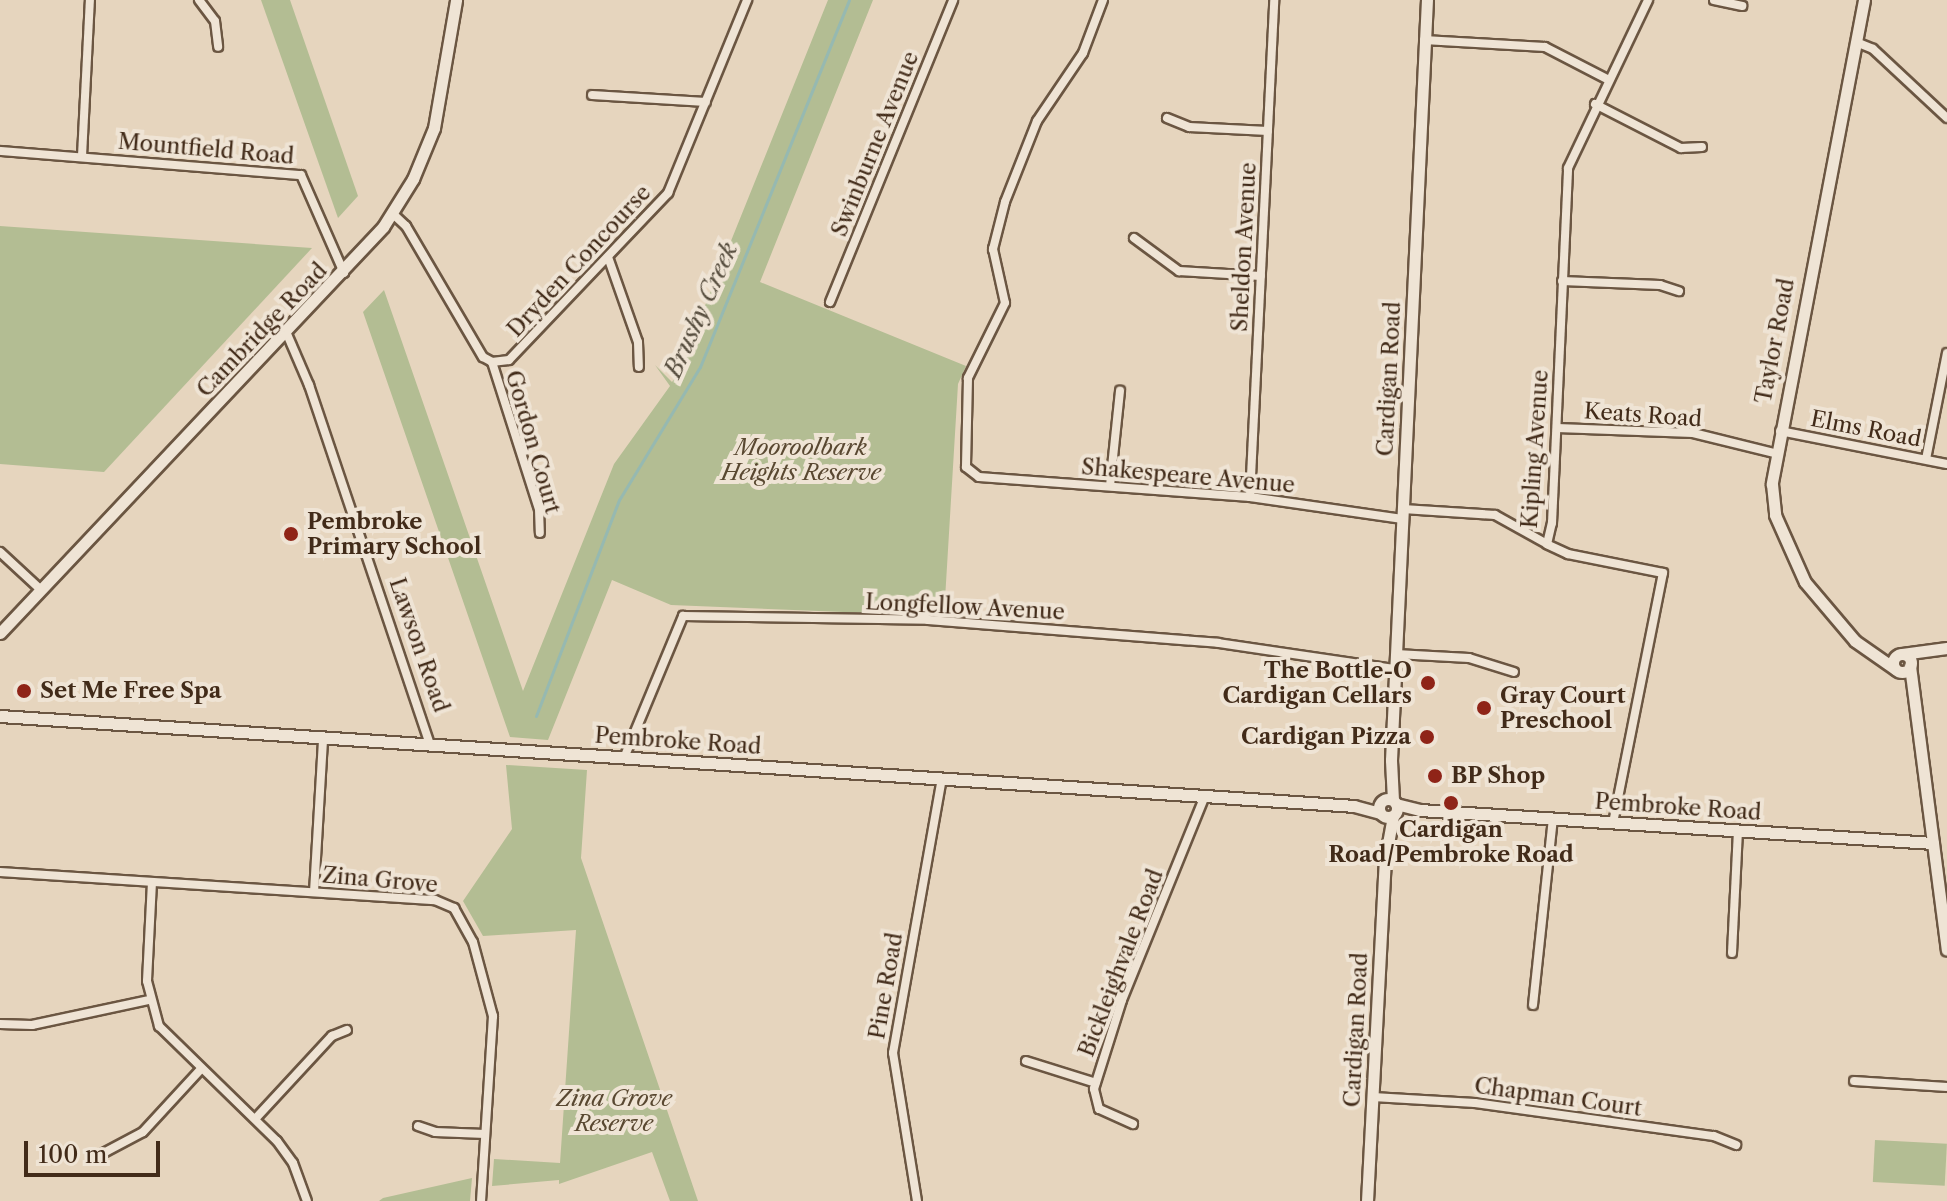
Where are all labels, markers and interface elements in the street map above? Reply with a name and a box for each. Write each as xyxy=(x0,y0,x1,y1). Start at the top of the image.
street label: Swinburne Avenue xyxy=(826,47,924,241)
street label: Mountfield Road xyxy=(117,128,295,170)
street label: Sheldon Avenue xyxy=(1226,161,1262,333)
street label: Dryden Concourse xyxy=(502,180,656,342)
water label: Brushy Creek xyxy=(658,238,744,382)
street label: Cambridge Road xyxy=(191,258,333,402)
street label: Taylor Road xyxy=(1750,276,1800,406)
street label: Cardigan Road xyxy=(1372,301,1406,457)
street label: Gordon Court xyxy=(500,367,566,517)
street label: Kipling Avenue xyxy=(1516,368,1554,530)
street label: Keats Road xyxy=(1583,398,1703,432)
street label: Elms Road xyxy=(1808,405,1924,453)
park label: Mooroolbark Heights Reserve xyxy=(721,434,881,486)
street label: Shakespeare Avenue xyxy=(1080,453,1296,499)
place label: Pembroke Primary School xyxy=(307,508,482,560)
marker: Pembroke Primary School xyxy=(282,525,300,543)
street label: Lawson Road xyxy=(384,574,454,716)
street label: Longfellow Avenue xyxy=(864,589,1066,625)
place label: The Bottle-O Cardigan Cellars xyxy=(1223,657,1412,708)
marker: The Bottle-O Cardigan Cellars xyxy=(1419,674,1437,692)
place label: Set Me Free Spa xyxy=(40,678,222,704)
marker: Set Me Free Spa xyxy=(15,682,33,700)
place label: Gray Court Preschool xyxy=(1500,682,1626,734)
marker: Gray Court Preschool xyxy=(1475,699,1493,717)
street label: Pembroke Road xyxy=(594,722,762,760)
place label: Cardigan Pizza xyxy=(1241,724,1411,750)
marker: Cardigan Pizza xyxy=(1418,728,1436,746)
place label: BP Shop xyxy=(1451,763,1546,789)
marker: BP Shop xyxy=(1426,767,1444,785)
street label: Pembroke Road xyxy=(1594,788,1762,826)
marker: Cardigan Road/Pembroke Road xyxy=(1442,794,1460,812)
place label: Cardigan Road/Pembroke Road xyxy=(1328,816,1574,868)
street label: Zina Grove xyxy=(321,862,439,898)
street label: Bickleighvale Road xyxy=(1073,866,1169,1060)
street label: Pine Road xyxy=(864,931,908,1041)
street label: Cardigan Road xyxy=(1339,952,1373,1108)
street label: Chapman Court xyxy=(1473,1072,1643,1122)
park label: Zina Grove Reserve xyxy=(556,1085,672,1136)
scale bar xyxy=(28,1125,164,1175)
text: 100 m xyxy=(38,1140,107,1169)

